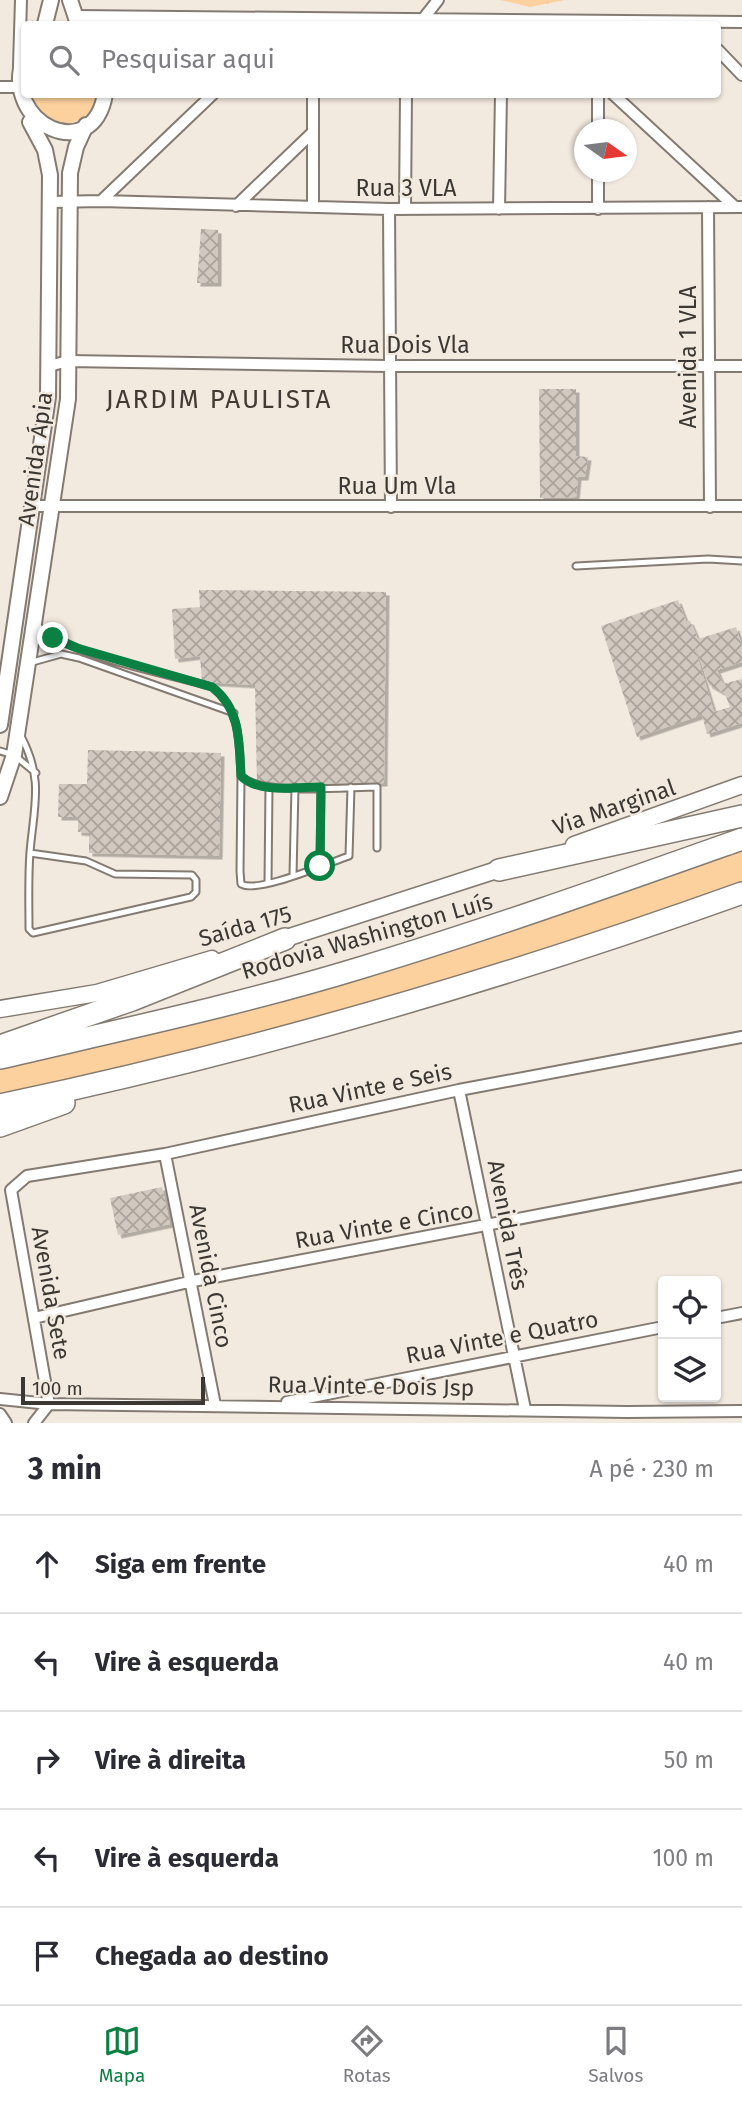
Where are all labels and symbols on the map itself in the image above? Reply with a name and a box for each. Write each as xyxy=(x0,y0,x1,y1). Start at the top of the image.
north arrow xyxy=(574,119,637,182)
street label: Rua 3 VLA xyxy=(356,174,457,202)
street label: Avenida 1 VLA xyxy=(674,285,702,428)
street label: Rua Dois Vla xyxy=(340,331,470,359)
district label: JARDIM PAULISTA xyxy=(106,384,332,415)
street label: Avenida Ápia xyxy=(11,390,58,528)
street label: Rua Um Vla xyxy=(338,472,456,500)
route end xyxy=(37,622,68,653)
street label: Via Marginal xyxy=(549,773,679,841)
route start xyxy=(304,850,335,881)
street label: Rodovia Washington Luís xyxy=(238,887,496,985)
street label: Saída 175 xyxy=(195,899,295,953)
street label: Rua Vinte e Seis xyxy=(286,1057,454,1119)
street label: Avenida Três xyxy=(482,1158,534,1292)
street label: Rua Vinte e Cinco xyxy=(293,1196,475,1254)
street label: Avenida Cinco xyxy=(183,1202,239,1350)
street label: Avenida Sete xyxy=(26,1224,76,1362)
street label: Rua Vinte e Quatro xyxy=(403,1305,601,1369)
street label: Rua Vinte e Dois Jsp xyxy=(267,1370,475,1402)
scale bar xyxy=(21,1374,205,1406)

